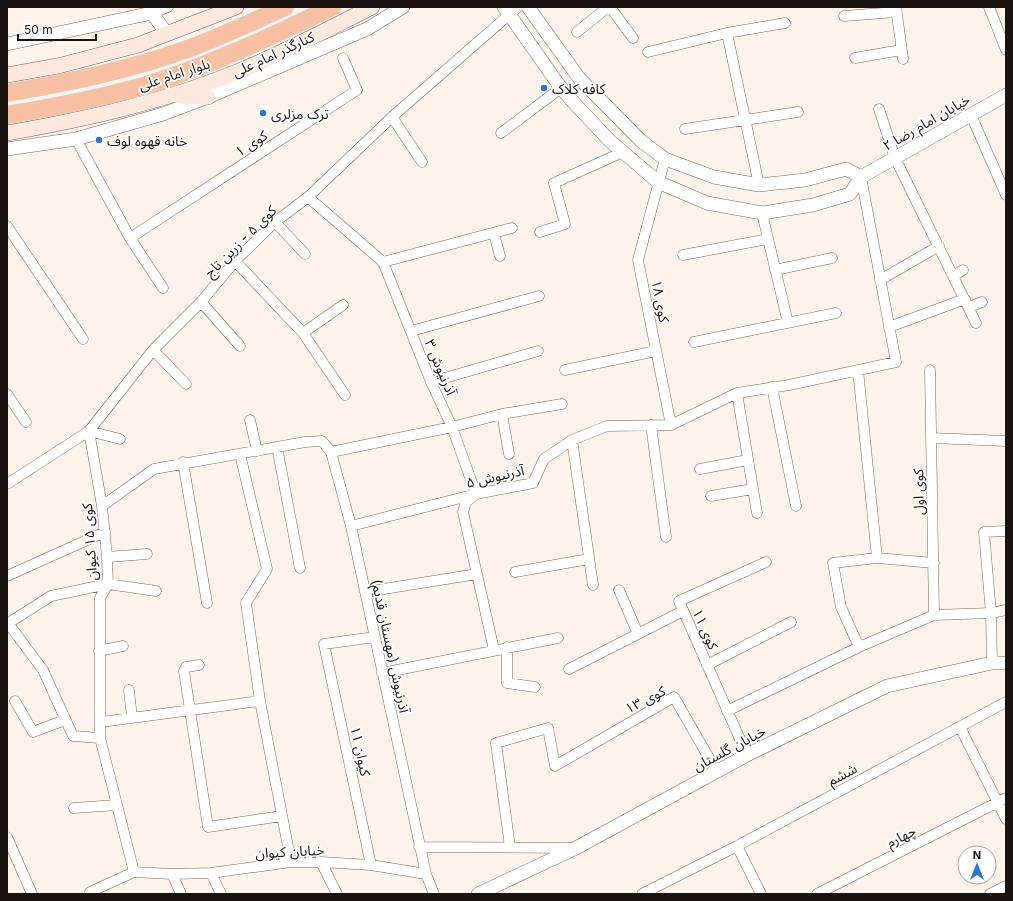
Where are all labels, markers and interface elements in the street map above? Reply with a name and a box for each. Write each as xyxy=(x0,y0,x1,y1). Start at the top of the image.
scale bar xyxy=(18,16,96,42)
text: 50 m xyxy=(24,22,53,37)
street label: کنارگذر امام علی xyxy=(229,27,318,83)
street label: بلوار امام علی xyxy=(136,54,213,96)
place label: کافه کلاک xyxy=(552,80,606,97)
marker: کافه کلاک xyxy=(539,83,549,93)
street label: خیابان امام رضا ۲ xyxy=(879,90,974,156)
place label: ترک مزلری xyxy=(271,105,329,123)
marker: ترک مزلری xyxy=(258,108,268,118)
street label: کوی ۱ xyxy=(232,126,271,160)
place label: خانه قهوه لوف xyxy=(107,132,187,150)
marker: خانه قهوه لوف xyxy=(94,135,104,145)
street label: کوی ۵ - زرین تاج xyxy=(201,201,282,283)
street label: کوی ۱۸ xyxy=(648,278,673,324)
street label: آذرنیوش ۳ xyxy=(421,336,461,399)
street label: آذرنیوش ۵ xyxy=(464,461,527,492)
street label: کوی اول xyxy=(909,468,928,515)
street label: کوی ۱۵ کیوان xyxy=(78,502,101,581)
street label: آذرنیوش (مهستان قدیم) xyxy=(366,578,414,716)
street label: کوی ۱۱ xyxy=(689,606,723,653)
street label: کوی ۱۳ xyxy=(622,682,669,717)
street label: خیابان گلستان xyxy=(690,722,769,775)
street label: کیوان ۱۱ xyxy=(346,725,375,778)
street label: ششم xyxy=(824,759,861,791)
street label: چهارم xyxy=(883,821,920,853)
street label: خیابان کیوان xyxy=(255,841,325,862)
north arrow xyxy=(957,845,997,885)
text: N xyxy=(973,848,981,862)

